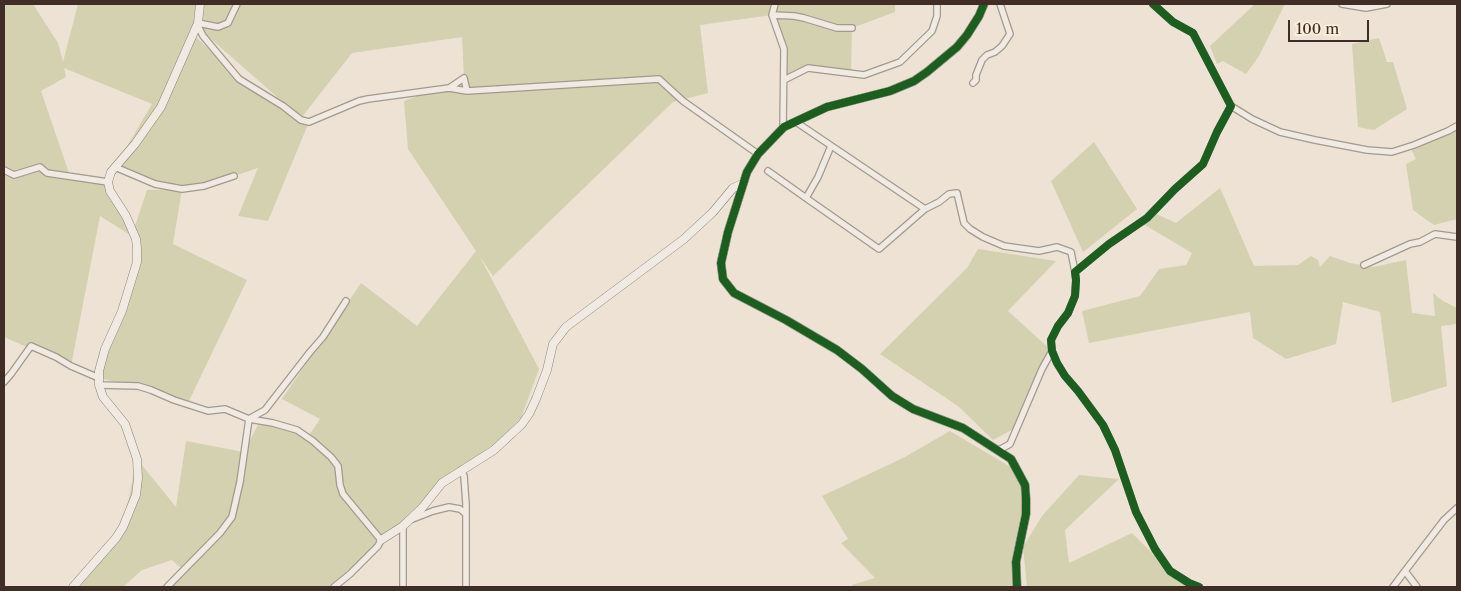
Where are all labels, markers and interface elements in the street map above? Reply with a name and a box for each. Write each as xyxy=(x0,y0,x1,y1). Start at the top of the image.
scale bar xyxy=(1291,10,1372,42)
text: 100 m xyxy=(1296,19,1339,38)

